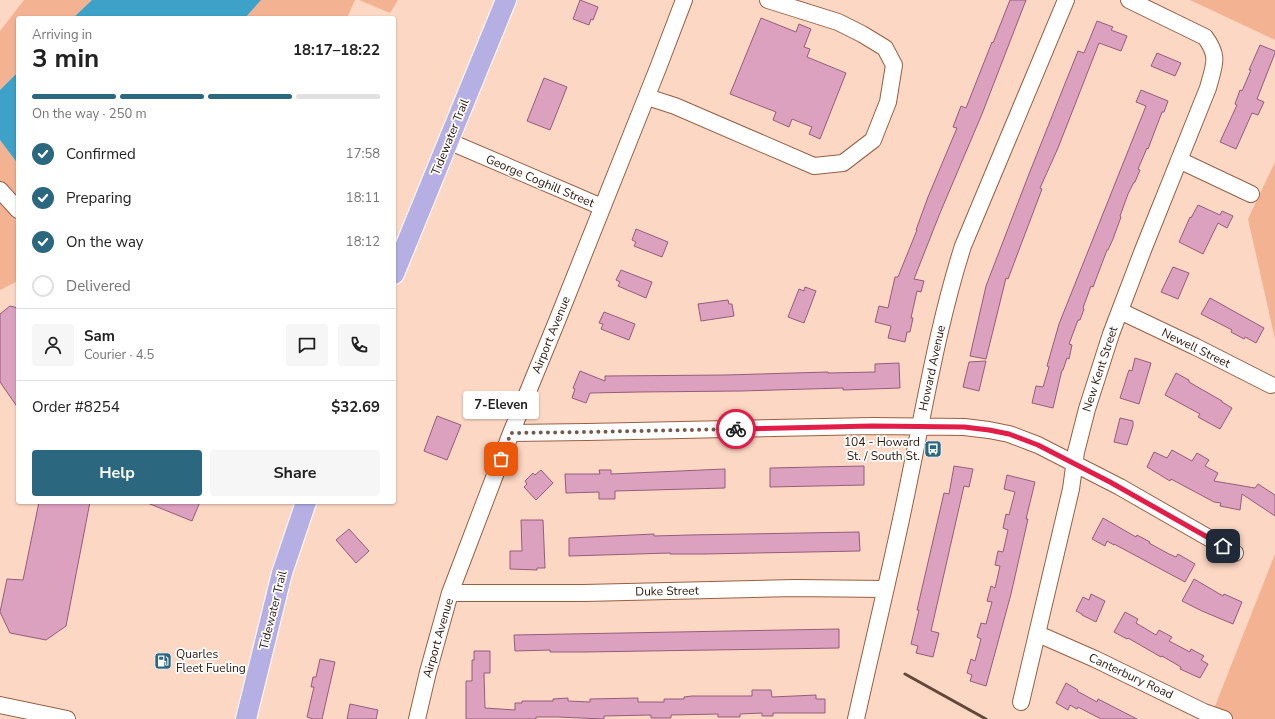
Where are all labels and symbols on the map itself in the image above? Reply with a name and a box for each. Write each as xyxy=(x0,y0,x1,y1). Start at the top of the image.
street label: Tidewater Trail xyxy=(427,96,473,177)
street label: George Coghill Street xyxy=(483,151,597,211)
street label: Airport Avenue xyxy=(528,294,574,376)
street label: New Kent Street xyxy=(1079,323,1122,414)
street label: Howard Avenue xyxy=(915,324,949,412)
street label: Newell Street xyxy=(1159,324,1234,372)
callout: 7-Eleven xyxy=(463,391,539,419)
courier xyxy=(716,409,756,449)
place label: 104 - Howard St. / South St. xyxy=(844,434,920,464)
bus stop icon: 104 - Howard St. / South St. xyxy=(923,439,943,459)
pin xyxy=(484,442,518,476)
pin xyxy=(1206,529,1240,563)
street label: Tidewater Trail xyxy=(255,568,291,651)
street label: Duke Street xyxy=(635,582,700,600)
street label: Airport Avenue xyxy=(419,596,457,680)
place label: Quarles Fleet Fueling xyxy=(176,646,246,676)
street label: Canterbury Road xyxy=(1086,649,1176,703)
fuel station icon: Quarles Fleet Fueling xyxy=(153,651,173,671)

